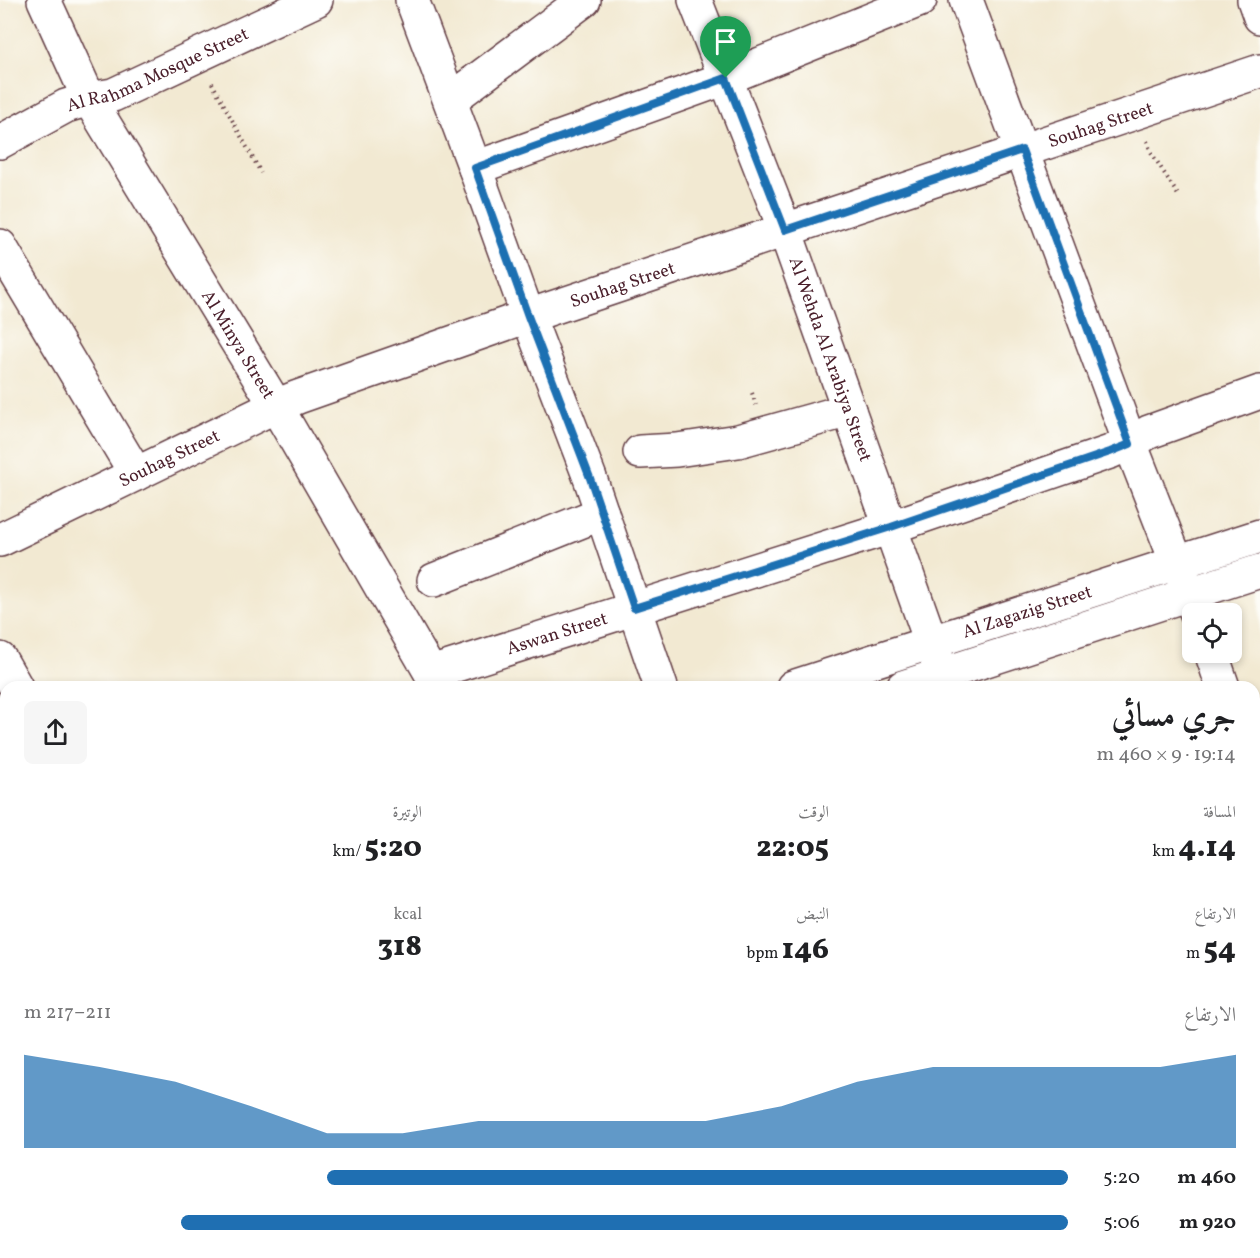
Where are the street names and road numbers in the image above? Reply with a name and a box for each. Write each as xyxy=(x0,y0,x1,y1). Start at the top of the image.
street label: Al Rahma Mosque Street xyxy=(64,22,253,119)
street label: Souhag Street xyxy=(1045,97,1157,155)
street label: Al Wehda Al Arabiya Street xyxy=(782,254,877,465)
street label: Souhag Street xyxy=(567,257,679,315)
street label: Al Minya Street xyxy=(194,286,280,404)
street label: Souhag Street xyxy=(115,424,224,494)
street label: Al Zagazig Street xyxy=(960,580,1095,645)
street label: Aswan Street xyxy=(504,607,611,662)

